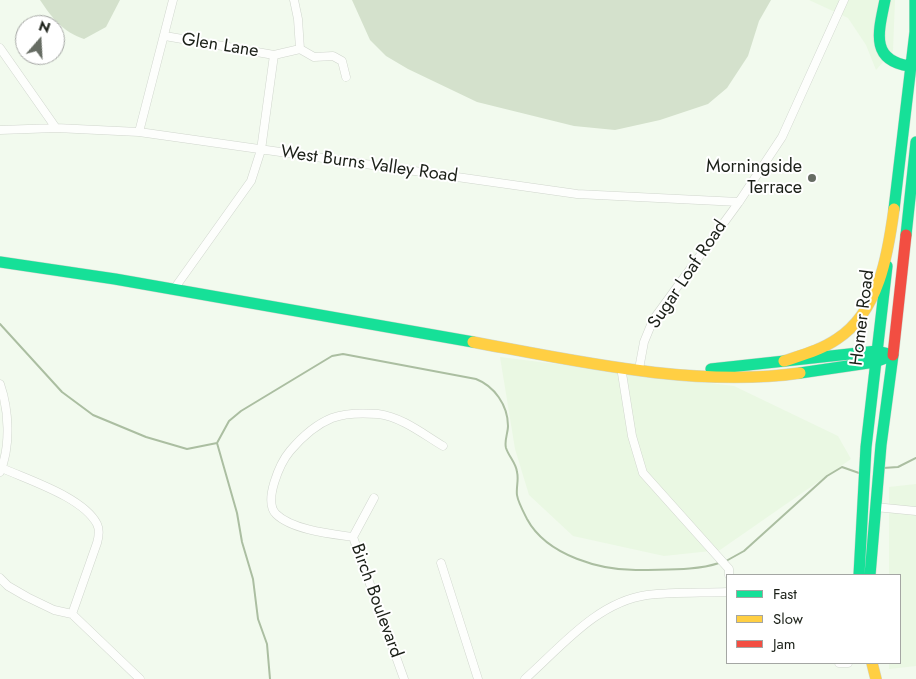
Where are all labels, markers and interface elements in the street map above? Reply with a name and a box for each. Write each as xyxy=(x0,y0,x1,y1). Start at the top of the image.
north arrow xyxy=(15,15,65,65)
text: N xyxy=(36,15,53,38)
street label: Glen Lane xyxy=(180,29,260,63)
street label: West Burns Valley Road xyxy=(279,142,459,188)
place label: Morningside Terrace xyxy=(706,157,802,200)
marker: Morningside Terrace xyxy=(806,172,818,184)
street label: Sugar Loaf Road xyxy=(644,217,732,333)
street label: Homer Road xyxy=(846,269,880,367)
street label: Birch Boulevard xyxy=(345,541,407,661)
legend xyxy=(726,574,901,664)
text: Fast xyxy=(773,583,797,605)
text: Slow xyxy=(773,608,803,630)
text: Jam xyxy=(773,633,796,655)

